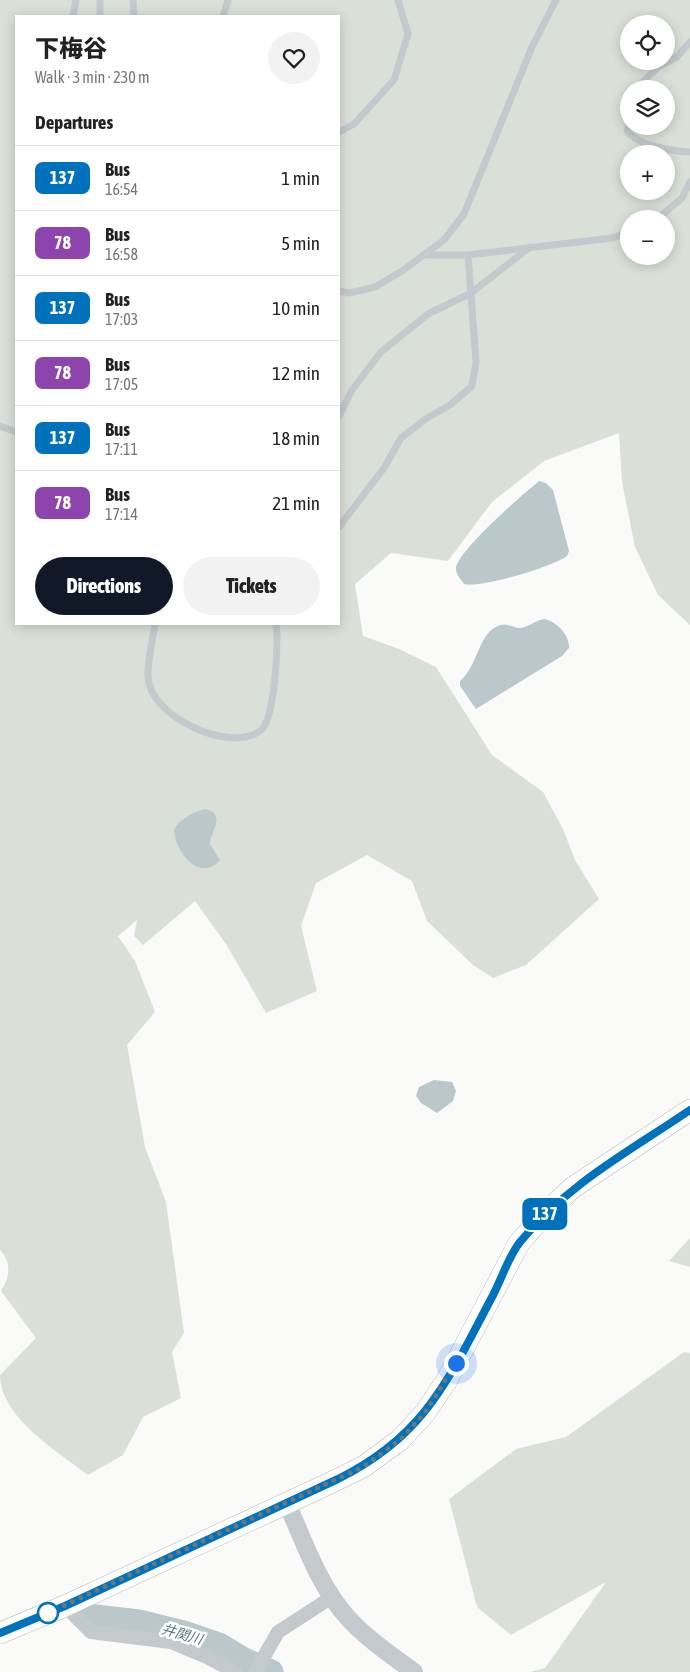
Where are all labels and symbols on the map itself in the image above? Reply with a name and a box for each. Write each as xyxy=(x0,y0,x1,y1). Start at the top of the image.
line badge: 137 xyxy=(516,1198,574,1230)
your location xyxy=(444,1351,469,1376)
unlabelled marker xyxy=(37,1602,59,1624)
water label: 井関川 xyxy=(160,1621,206,1648)

